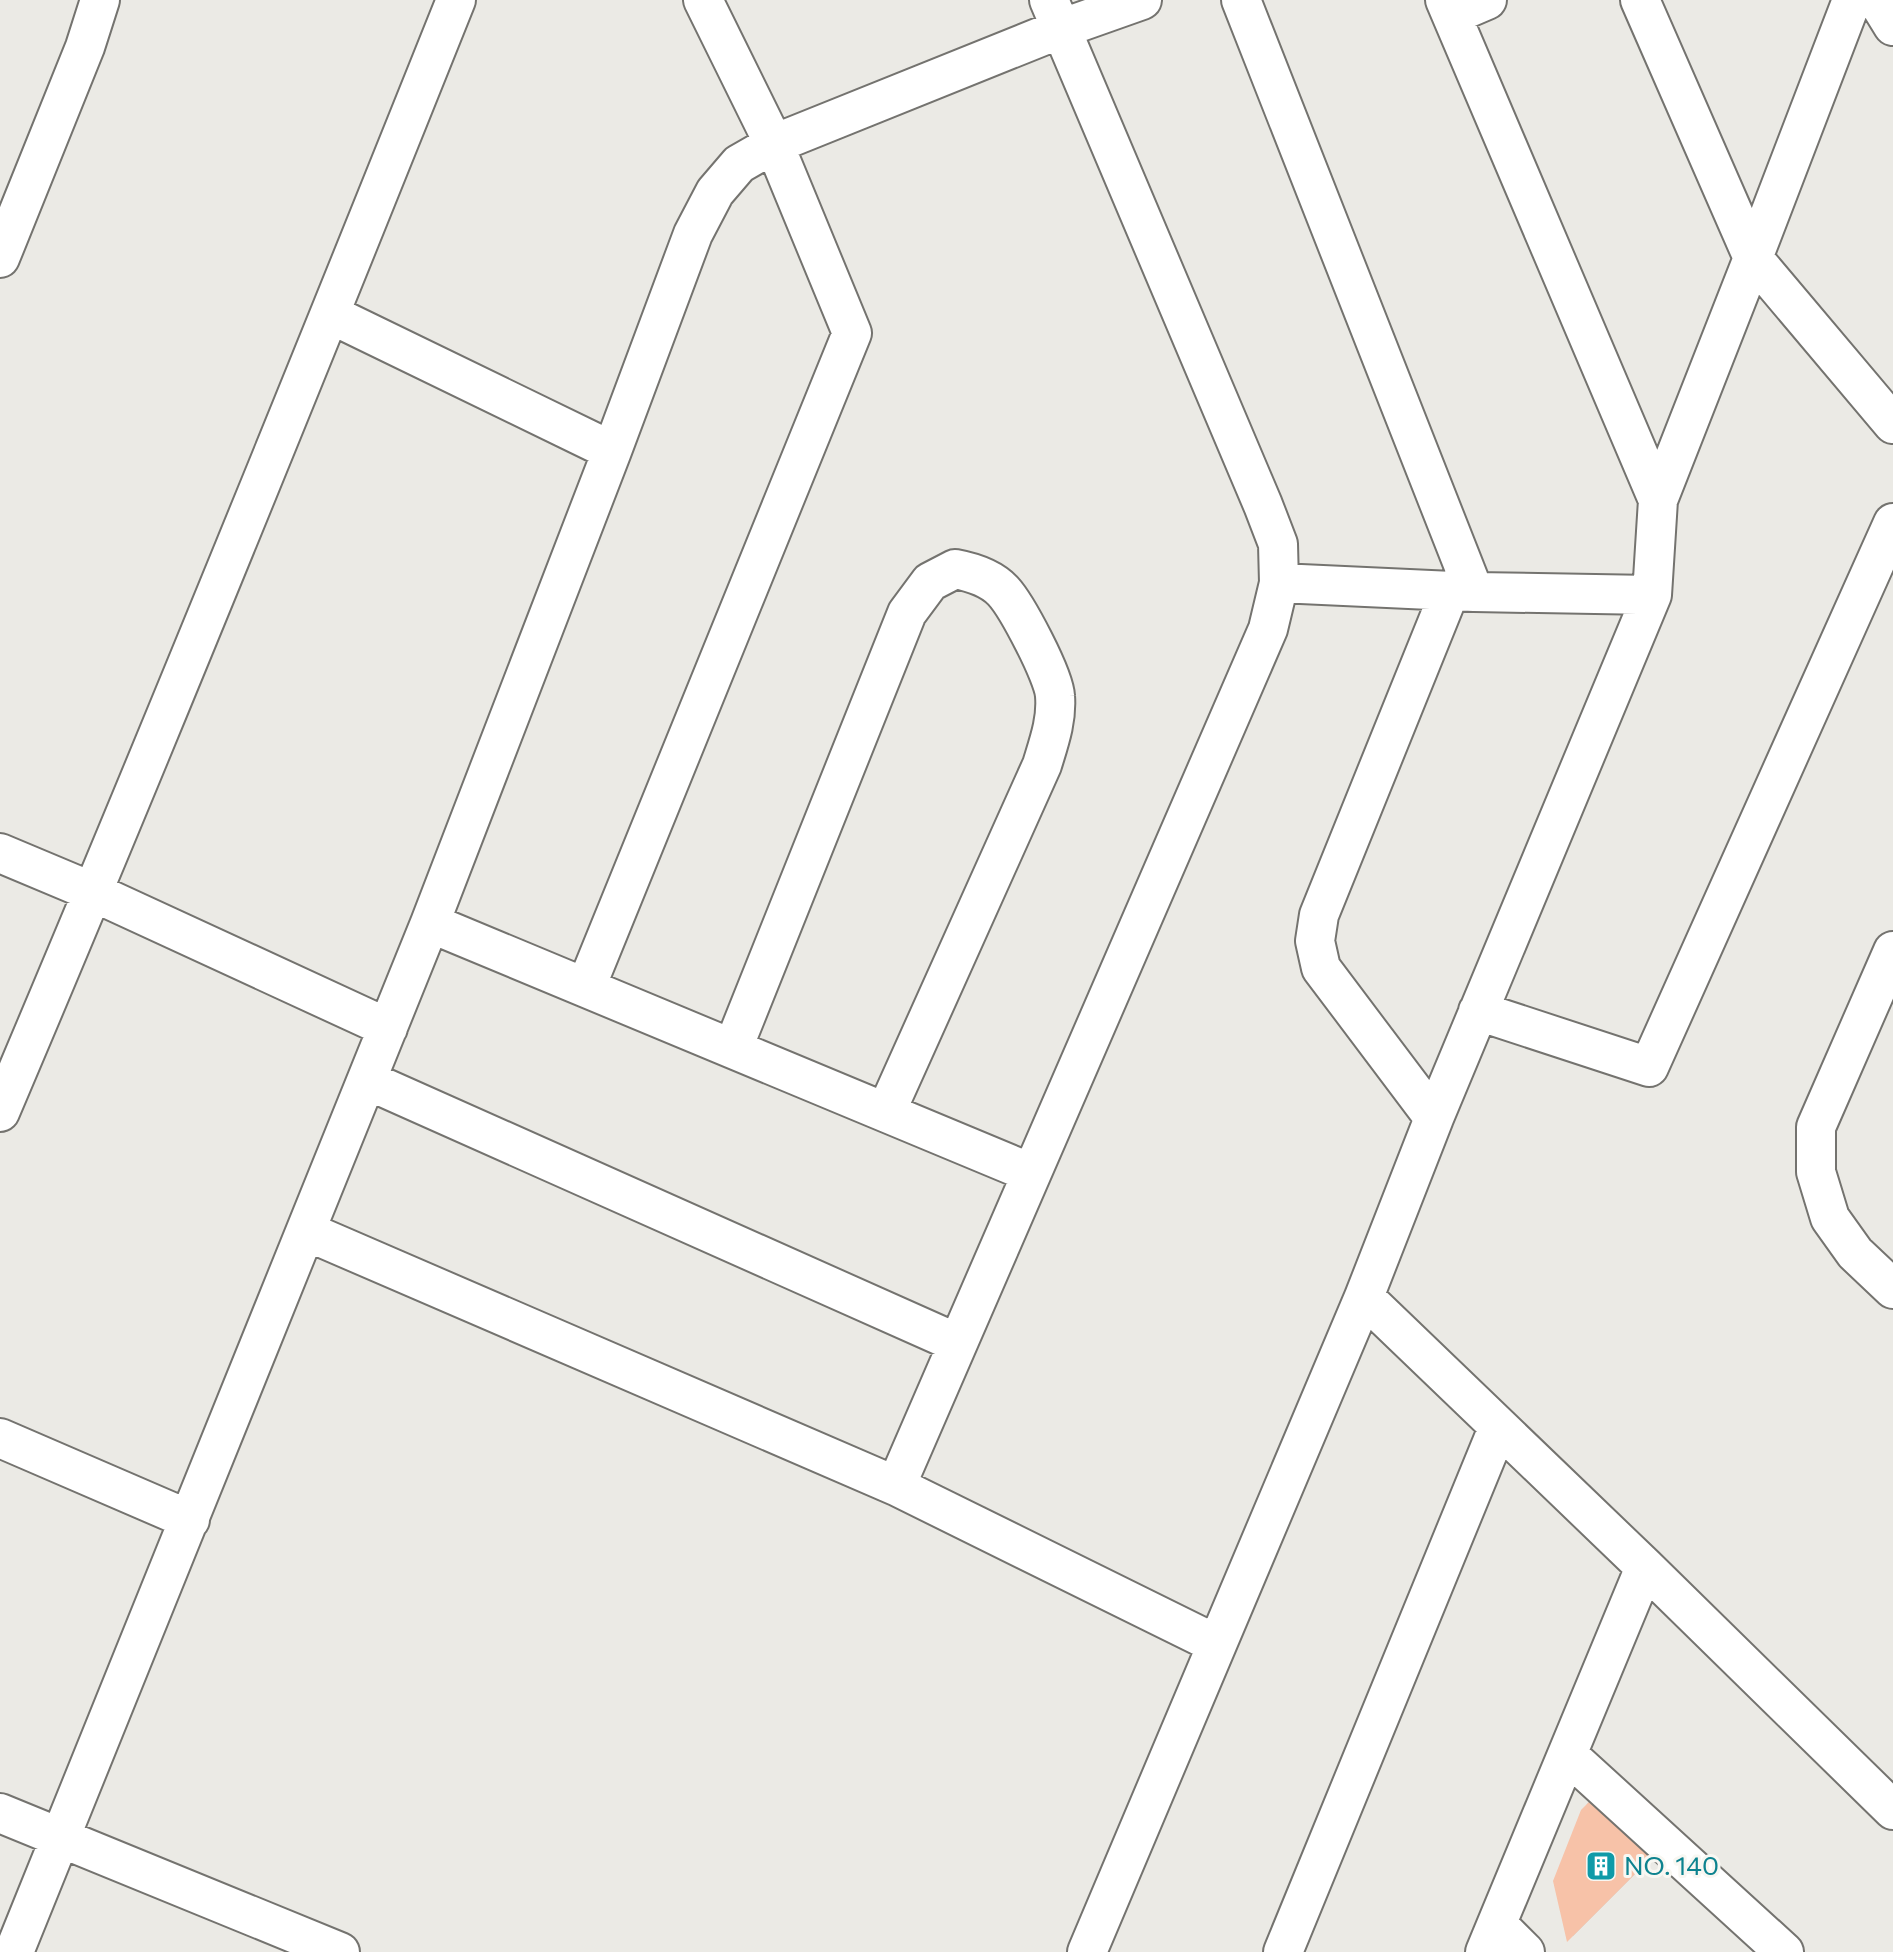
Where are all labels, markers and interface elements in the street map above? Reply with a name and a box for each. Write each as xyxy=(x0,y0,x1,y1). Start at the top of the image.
building icon: NO. 140 xyxy=(1584,1849,1618,1883)
place label: NO. 140 xyxy=(1624,1849,1719,1880)

